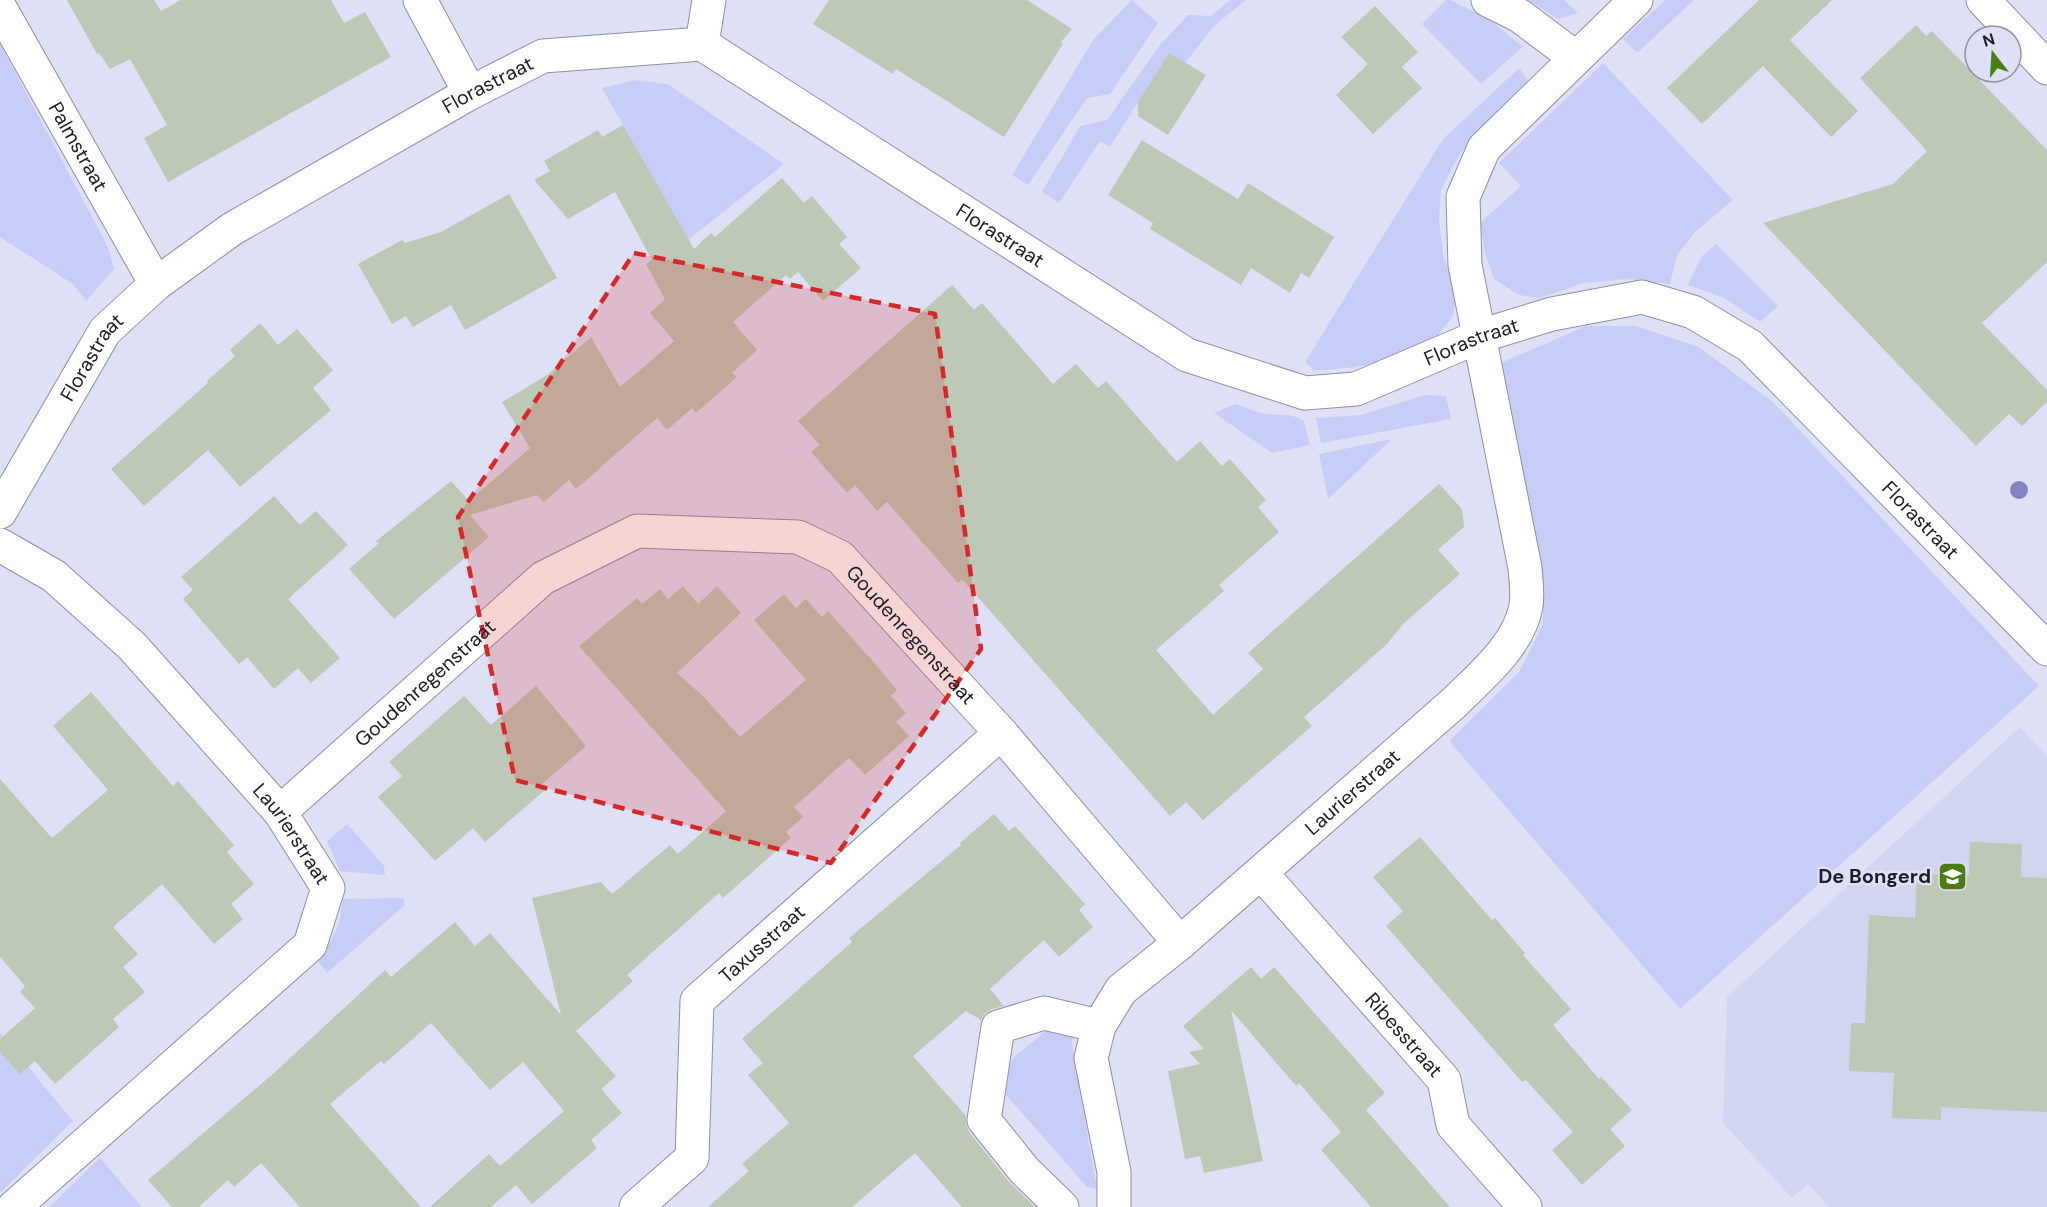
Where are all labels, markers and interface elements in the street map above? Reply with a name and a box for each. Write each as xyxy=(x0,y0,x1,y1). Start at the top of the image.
north arrow xyxy=(1963,24,2023,84)
text: N xyxy=(1980,28,1997,52)
street label: Florastraat xyxy=(437,50,538,119)
street label: Palmstraat xyxy=(43,97,114,196)
street label: Florastraat xyxy=(951,197,1049,273)
street label: Florastraat xyxy=(54,307,129,406)
street label: Florastraat xyxy=(1420,312,1522,371)
street label: Florastraat xyxy=(1876,475,1965,565)
street label: Goudenregenstraat xyxy=(841,559,982,710)
street label: Goudenregenstraat xyxy=(349,613,501,753)
street label: Laurierstraat xyxy=(1299,743,1405,841)
street label: Laurierstraat xyxy=(247,778,336,890)
school or university icon: De Bongerd xyxy=(1936,860,1968,892)
place label: De Bongerd xyxy=(1818,863,1931,889)
street label: Taxusstraat xyxy=(713,899,810,989)
street label: Ribesstraat xyxy=(1360,987,1449,1083)

